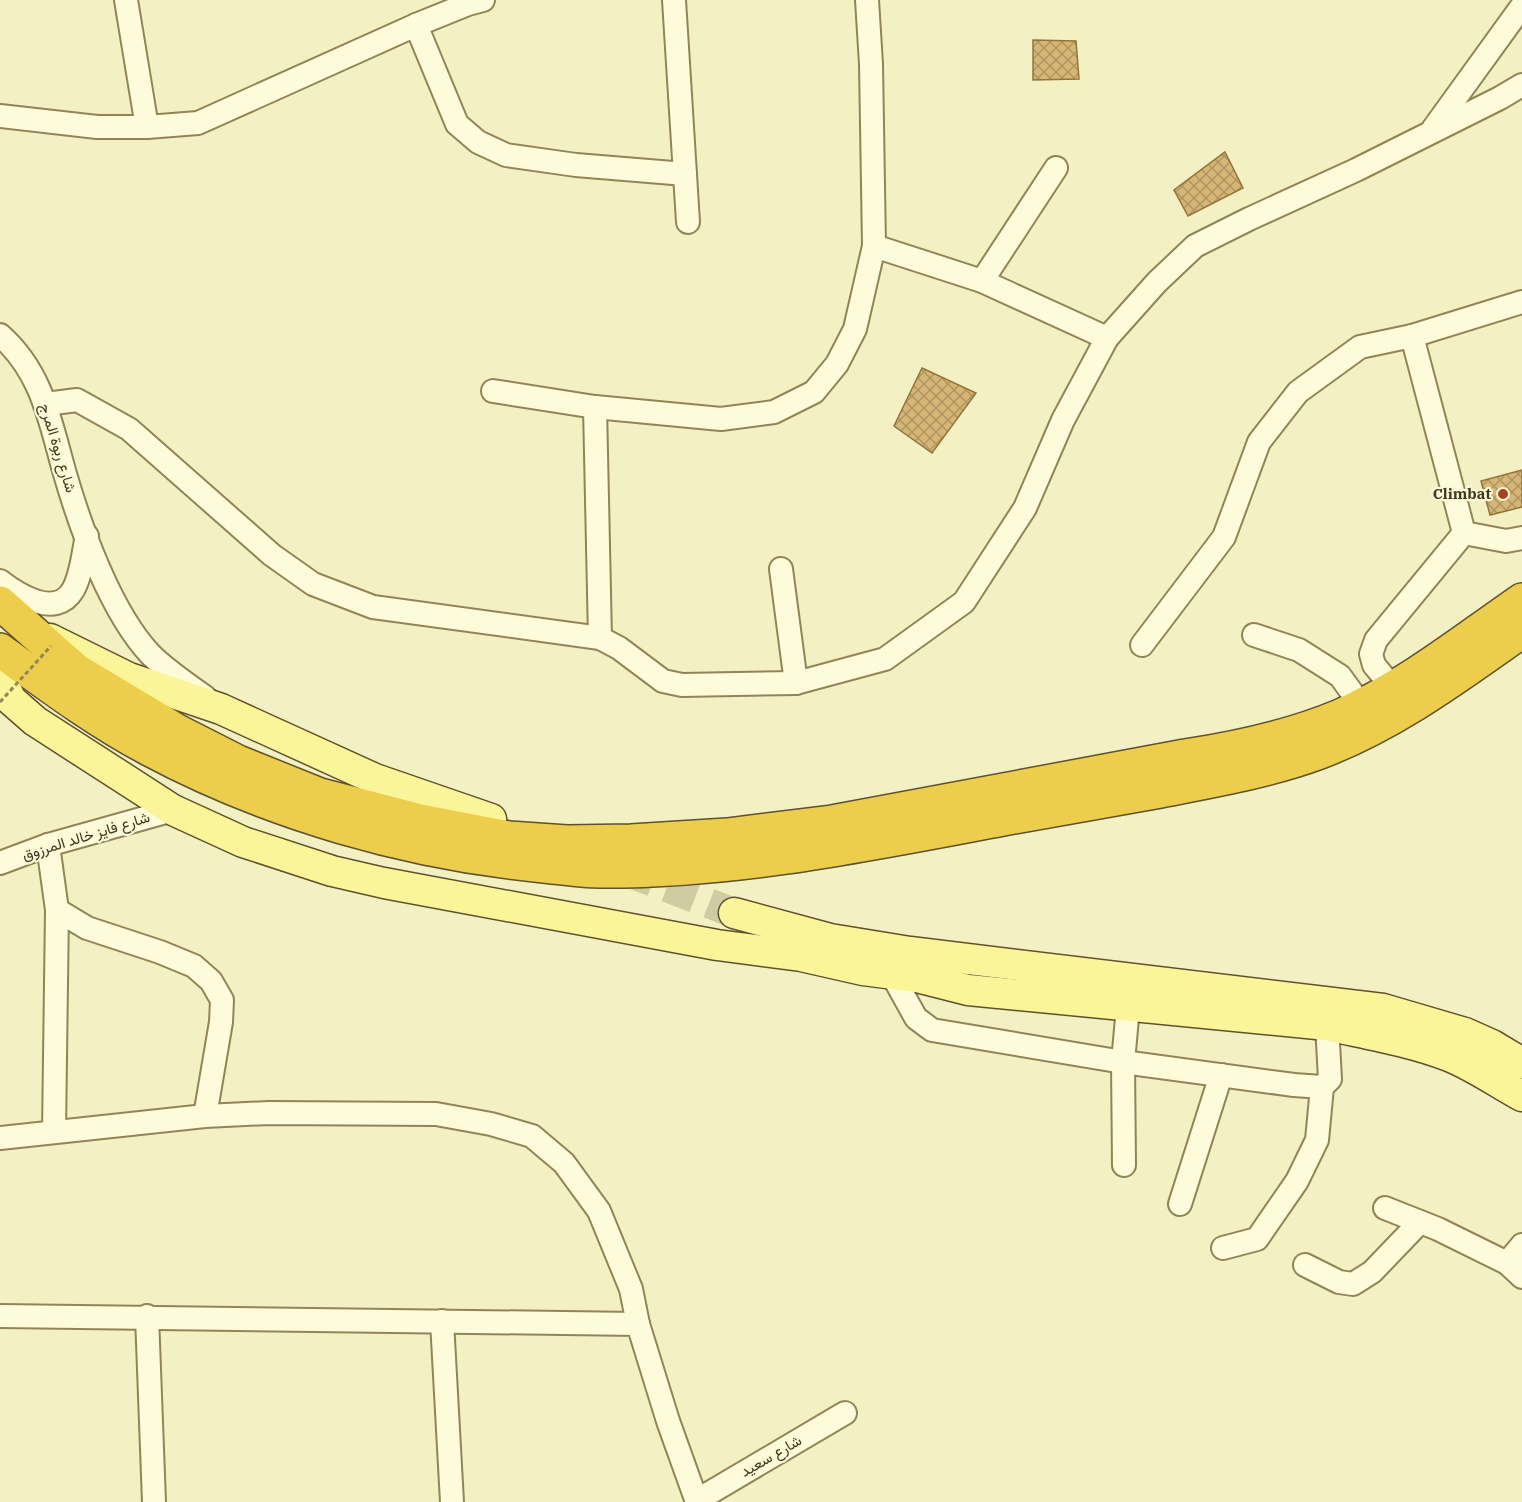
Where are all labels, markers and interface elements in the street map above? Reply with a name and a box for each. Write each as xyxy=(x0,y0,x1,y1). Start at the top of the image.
street label: شارع ربوة المرج xyxy=(34,401,81,495)
place label: Climbat xyxy=(1433,484,1491,503)
marker: Climbat xyxy=(1496,487,1510,501)
street label: شارع فايز خالد المرزوق xyxy=(20,807,153,866)
street label: شارع سعيد xyxy=(737,1430,806,1482)

